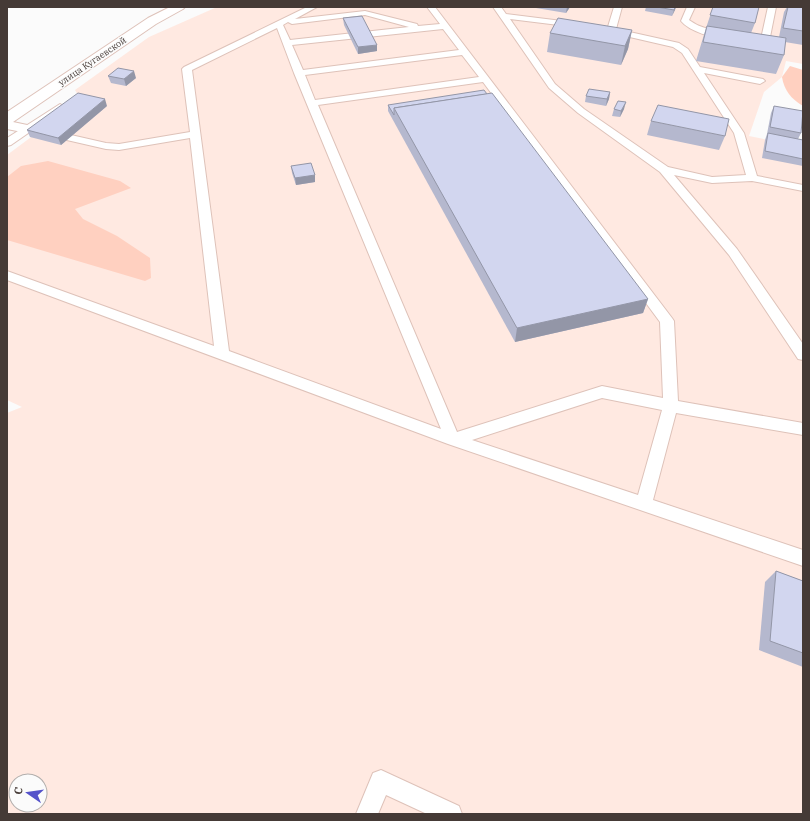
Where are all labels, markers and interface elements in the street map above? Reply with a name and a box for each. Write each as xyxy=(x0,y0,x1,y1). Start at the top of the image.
street label: улица Кугаевской xyxy=(56,34,128,88)
north arrow xyxy=(8,773,48,813)
text: С xyxy=(11,786,26,796)

